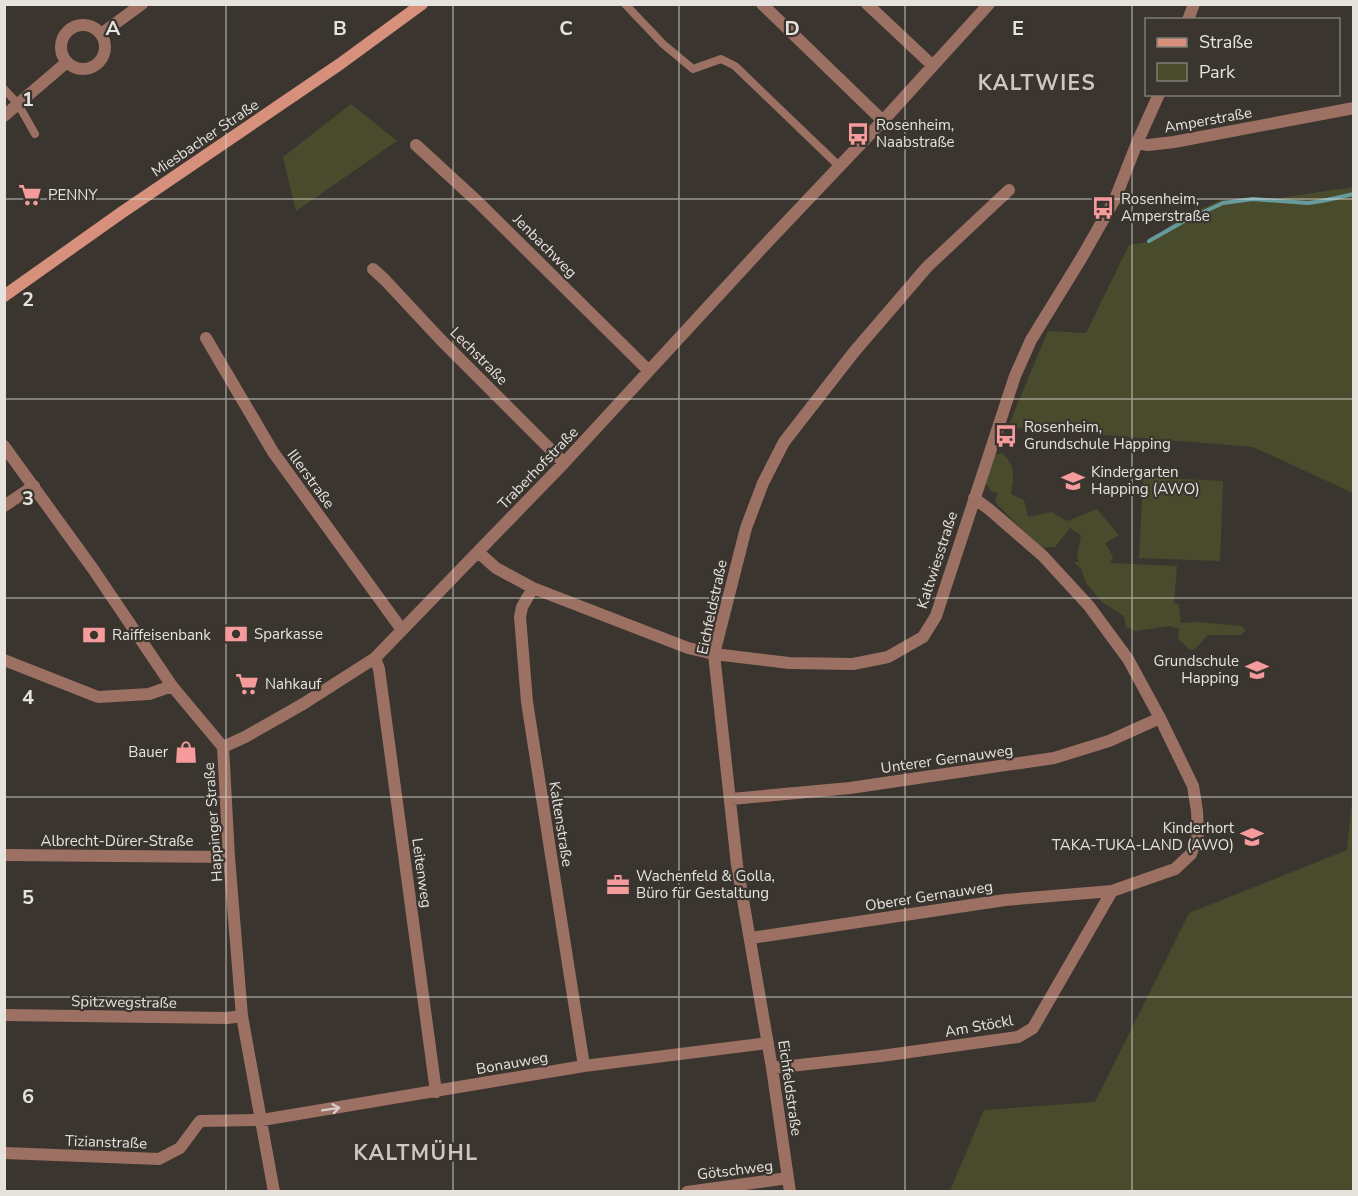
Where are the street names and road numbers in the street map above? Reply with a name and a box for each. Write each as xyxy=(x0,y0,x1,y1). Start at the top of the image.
street label: Miesbacher Straße xyxy=(147,95,263,181)
street label: Amperstraße xyxy=(1163,102,1253,138)
street label: Jenbachweg xyxy=(508,209,581,282)
street label: Lechstraße xyxy=(446,323,512,389)
street label: Traberhofstraße xyxy=(493,422,583,514)
street label: Illerstraße xyxy=(283,445,339,513)
street label: Kaltwiesstraße xyxy=(912,509,962,611)
street label: Eichfeldstraße xyxy=(692,558,732,656)
street label: Unterer Gernauweg xyxy=(880,740,1014,778)
street label: Happinger Straße xyxy=(199,762,227,882)
street label: Kaltenstraße xyxy=(544,780,578,868)
street label: Albrecht-Dürer-Straße xyxy=(40,831,194,851)
street label: Leitenweg xyxy=(407,837,437,909)
street label: Oberer Gernauweg xyxy=(864,876,994,916)
street label: Spitzwegstraße xyxy=(71,991,177,1013)
street label: Am Stöckl xyxy=(943,1010,1015,1042)
street label: Eichfeldstraße xyxy=(773,1039,807,1137)
street label: Bonauweg xyxy=(474,1047,550,1079)
street label: Tizianstraße xyxy=(65,1131,147,1153)
street label: Götschweg xyxy=(696,1155,774,1185)

